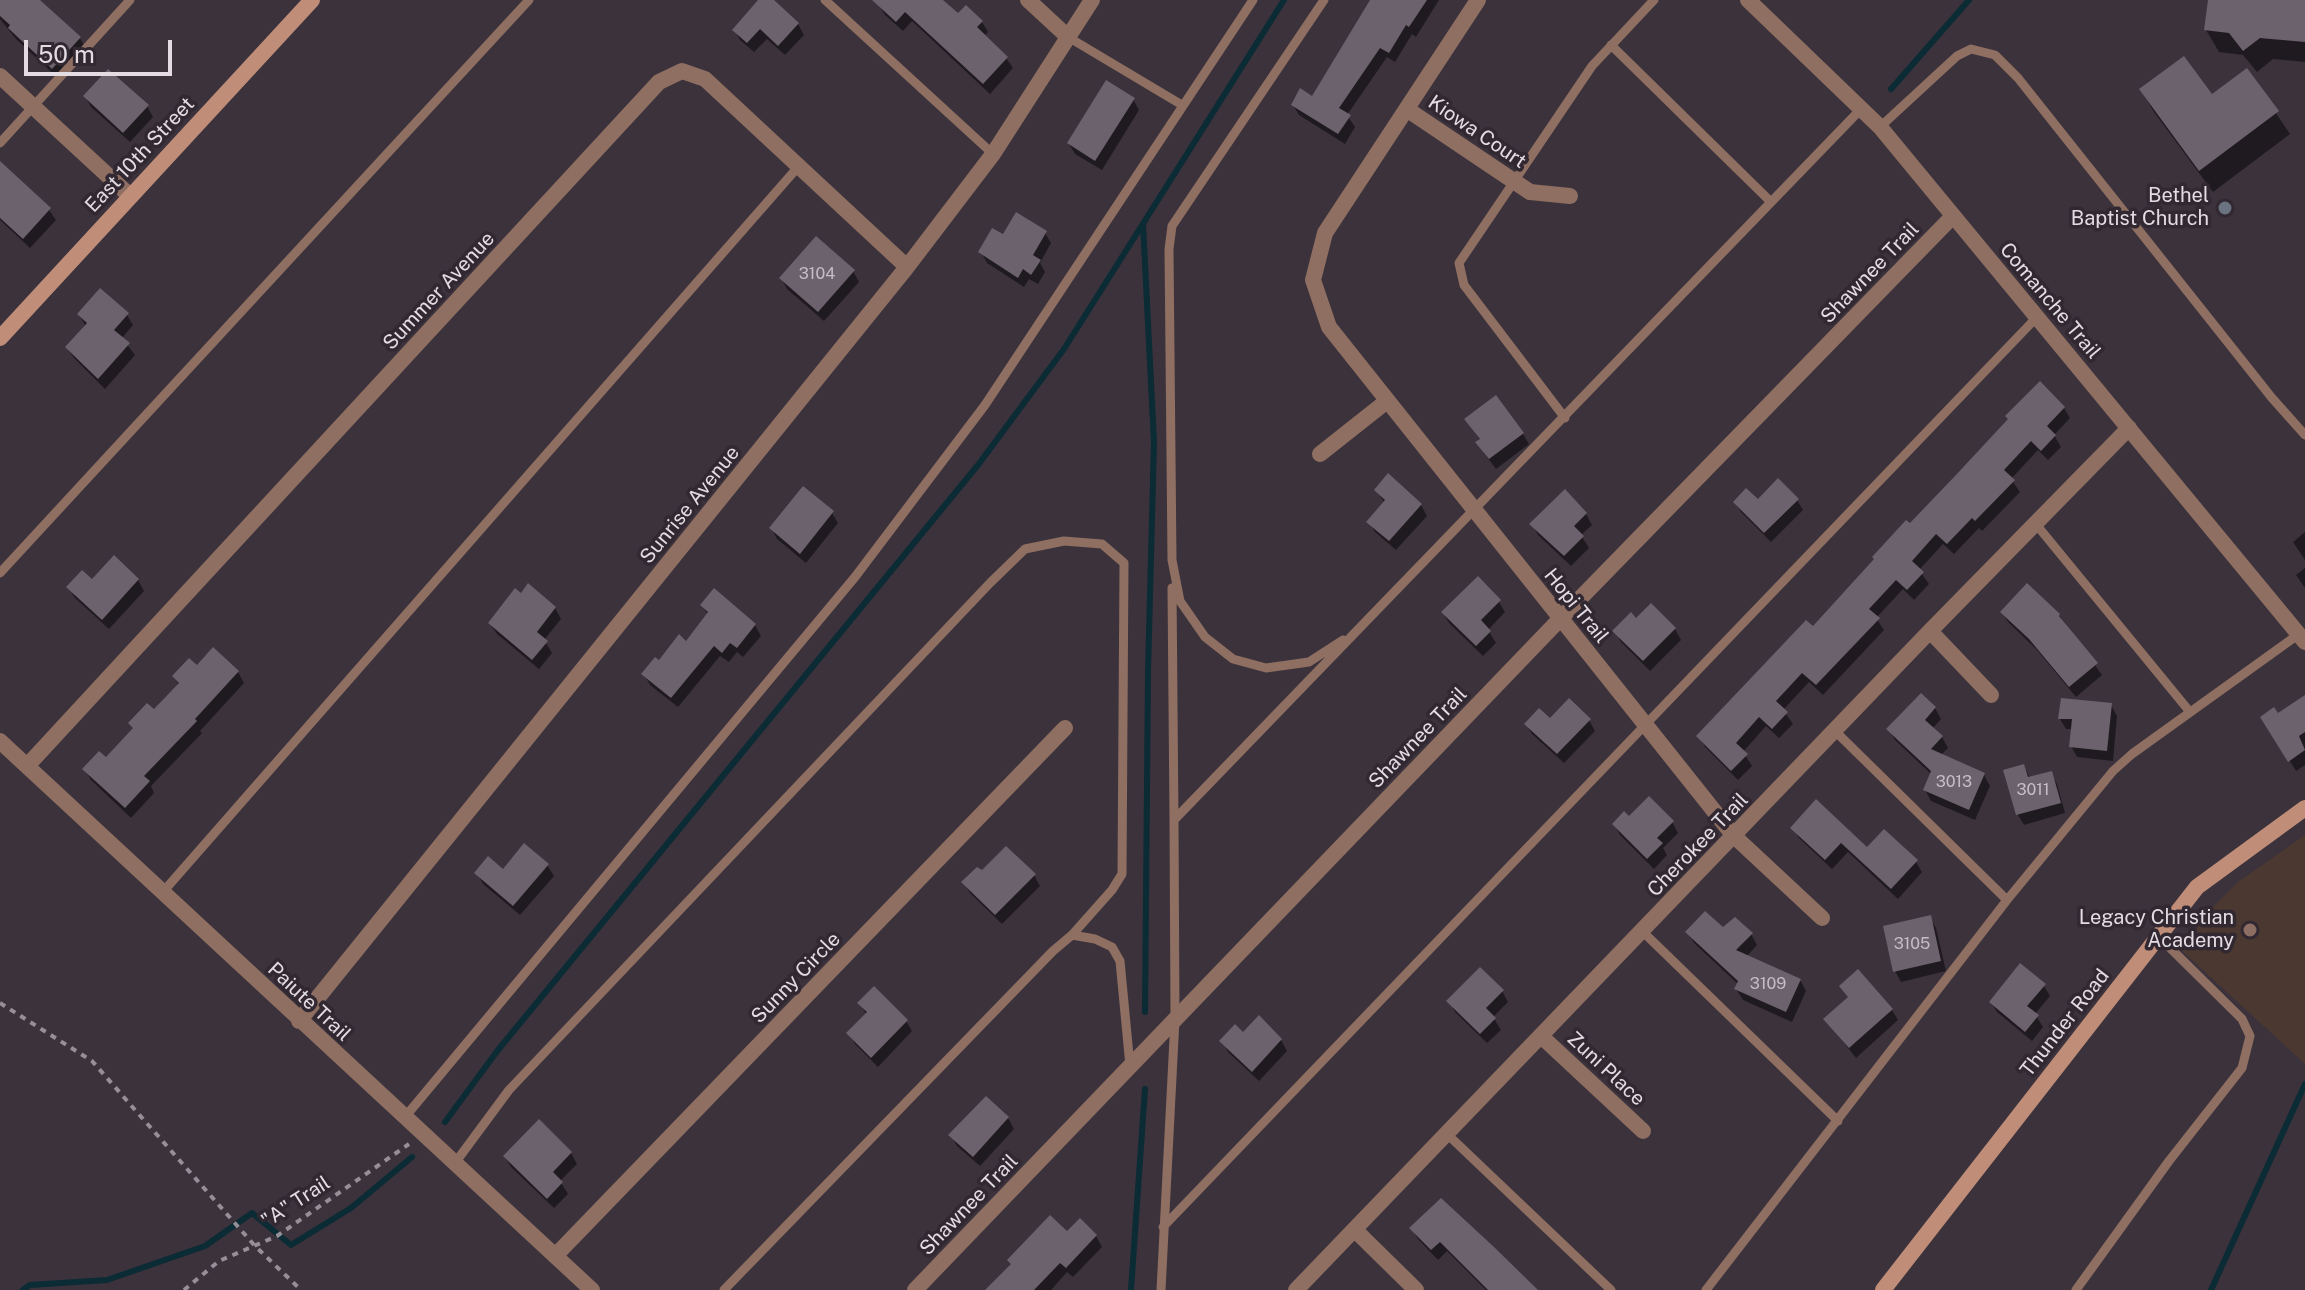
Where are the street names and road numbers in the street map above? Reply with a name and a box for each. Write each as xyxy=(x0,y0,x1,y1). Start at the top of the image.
street label: Kiowa Court xyxy=(1423,90,1531,174)
street label: East 10th Street xyxy=(81,92,199,218)
street label: Shawnee Trail xyxy=(1816,217,1924,329)
street label: Summer Avenue xyxy=(378,227,500,355)
street label: Comanche Trail xyxy=(1994,238,2106,364)
street label: Sunrise Avenue xyxy=(635,441,745,569)
street label: Hopi Trail xyxy=(1539,564,1613,648)
street label: Shawnee Trail xyxy=(1364,682,1472,794)
street label: Cherokee Trail xyxy=(1643,788,1753,902)
street label: Sunny Circle xyxy=(747,927,845,1029)
street label: Paiute Trail xyxy=(263,958,355,1046)
street label: Thunder Road xyxy=(2016,964,2114,1082)
street label: Zuni Place xyxy=(1562,1027,1650,1111)
street label: Shawnee Trail xyxy=(915,1149,1023,1261)
street label: "A" Trail xyxy=(257,1171,335,1233)

